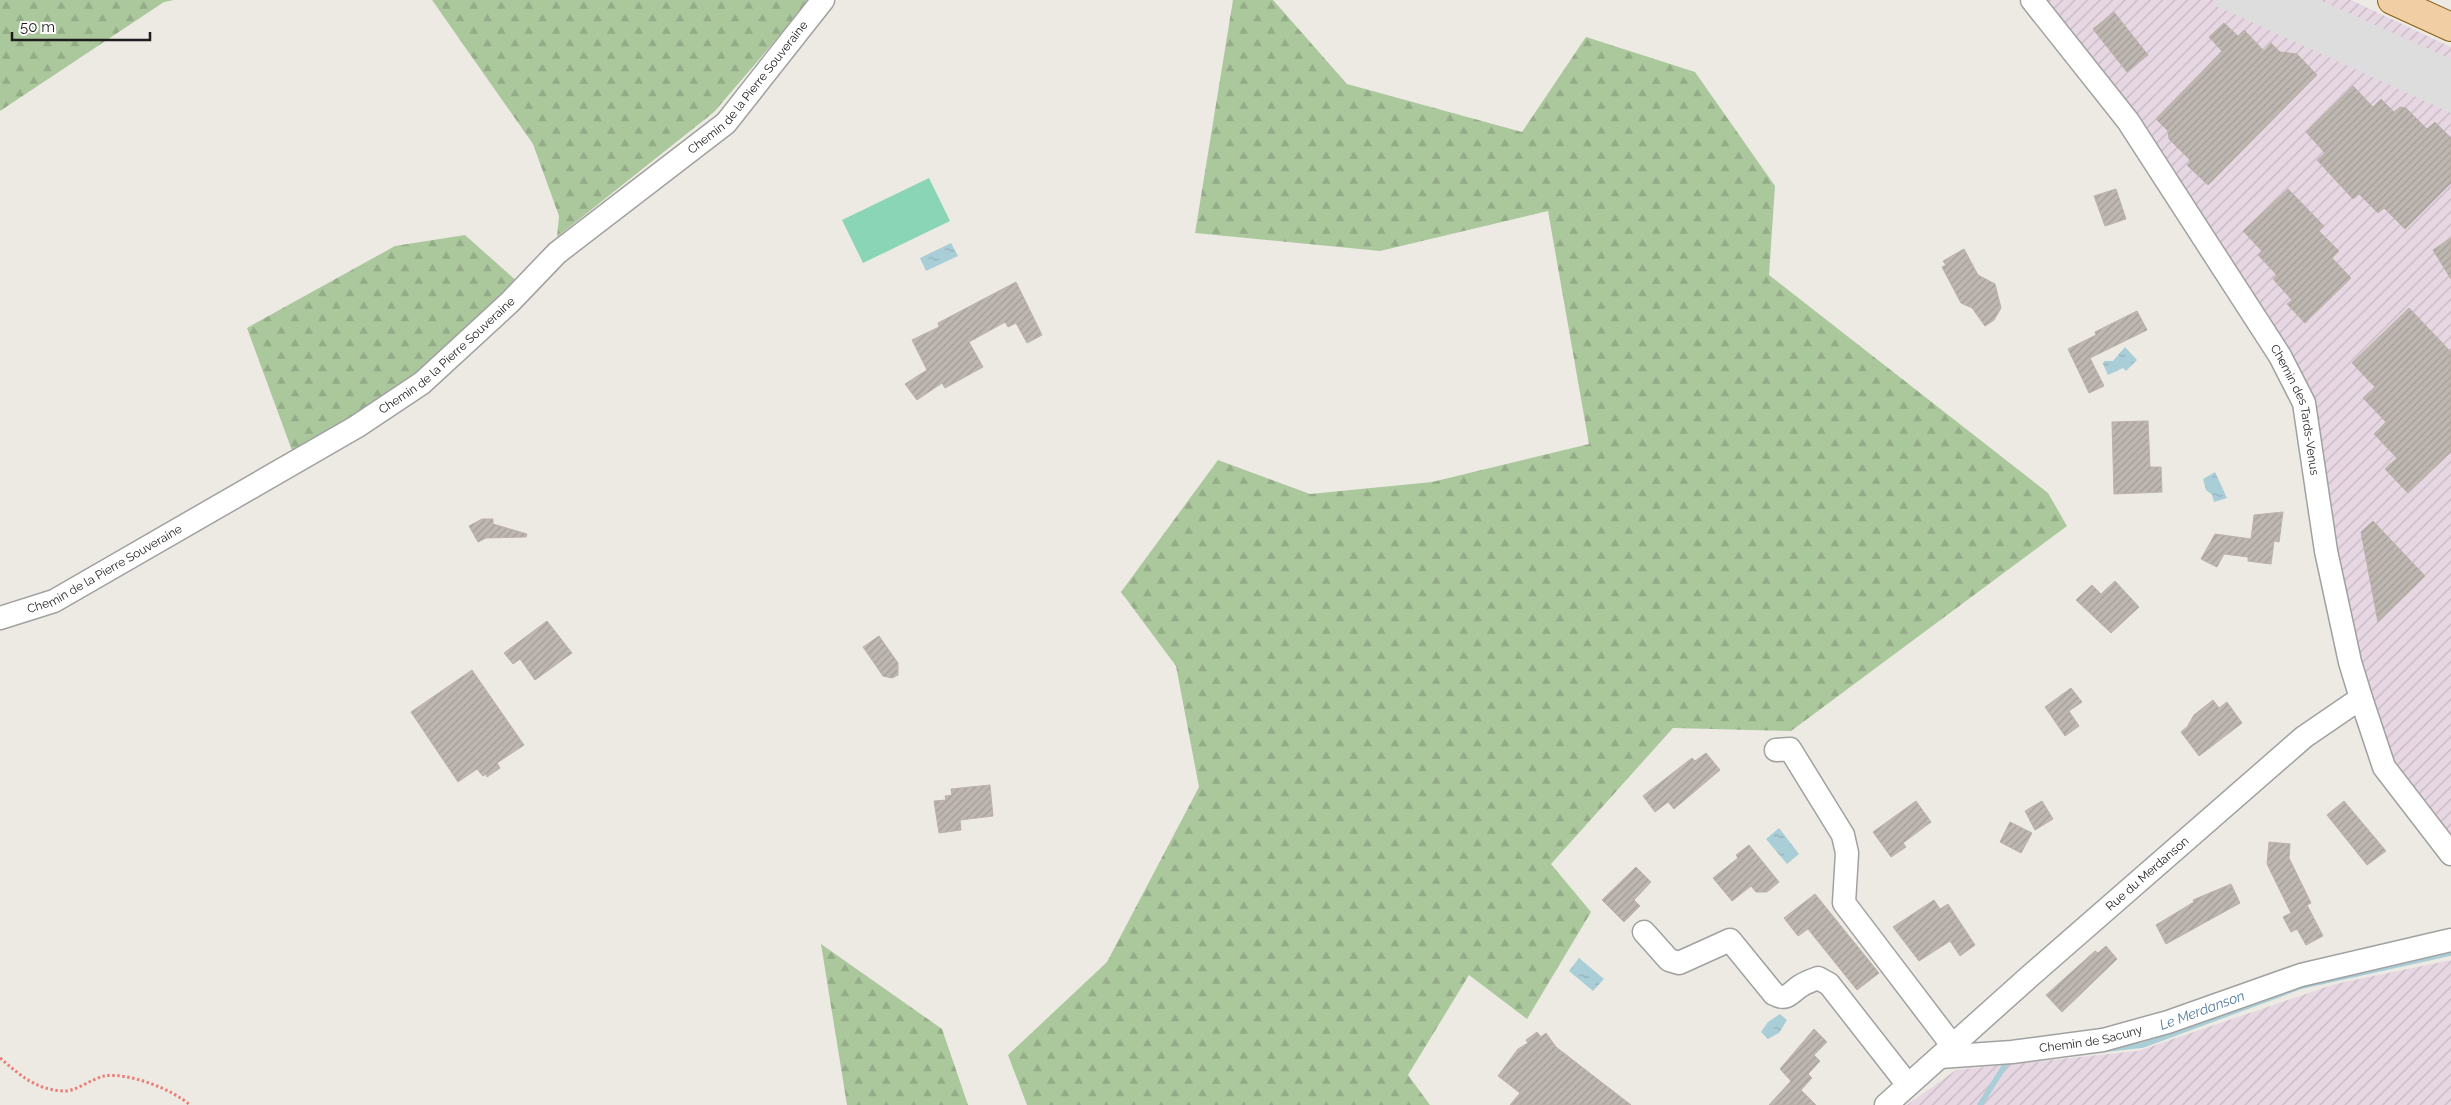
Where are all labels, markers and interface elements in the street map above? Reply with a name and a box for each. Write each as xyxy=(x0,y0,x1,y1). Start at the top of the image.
scale bar xyxy=(12,10,150,42)
text: 50 m xyxy=(20,18,55,36)
street label: Chemin de la Pierre Souveraine xyxy=(685,18,811,157)
street label: Chemin de la Pierre Souveraine xyxy=(376,294,518,417)
street label: Chemin des Tards-Venus xyxy=(2267,342,2322,476)
street label: Chemin de la Pierre Souveraine xyxy=(25,522,184,616)
street label: Rue du Merdanson xyxy=(2103,834,2192,914)
water label: Le Merdanson xyxy=(2157,987,2247,1033)
street label: Chemin de Sacuny xyxy=(2038,1022,2144,1055)

